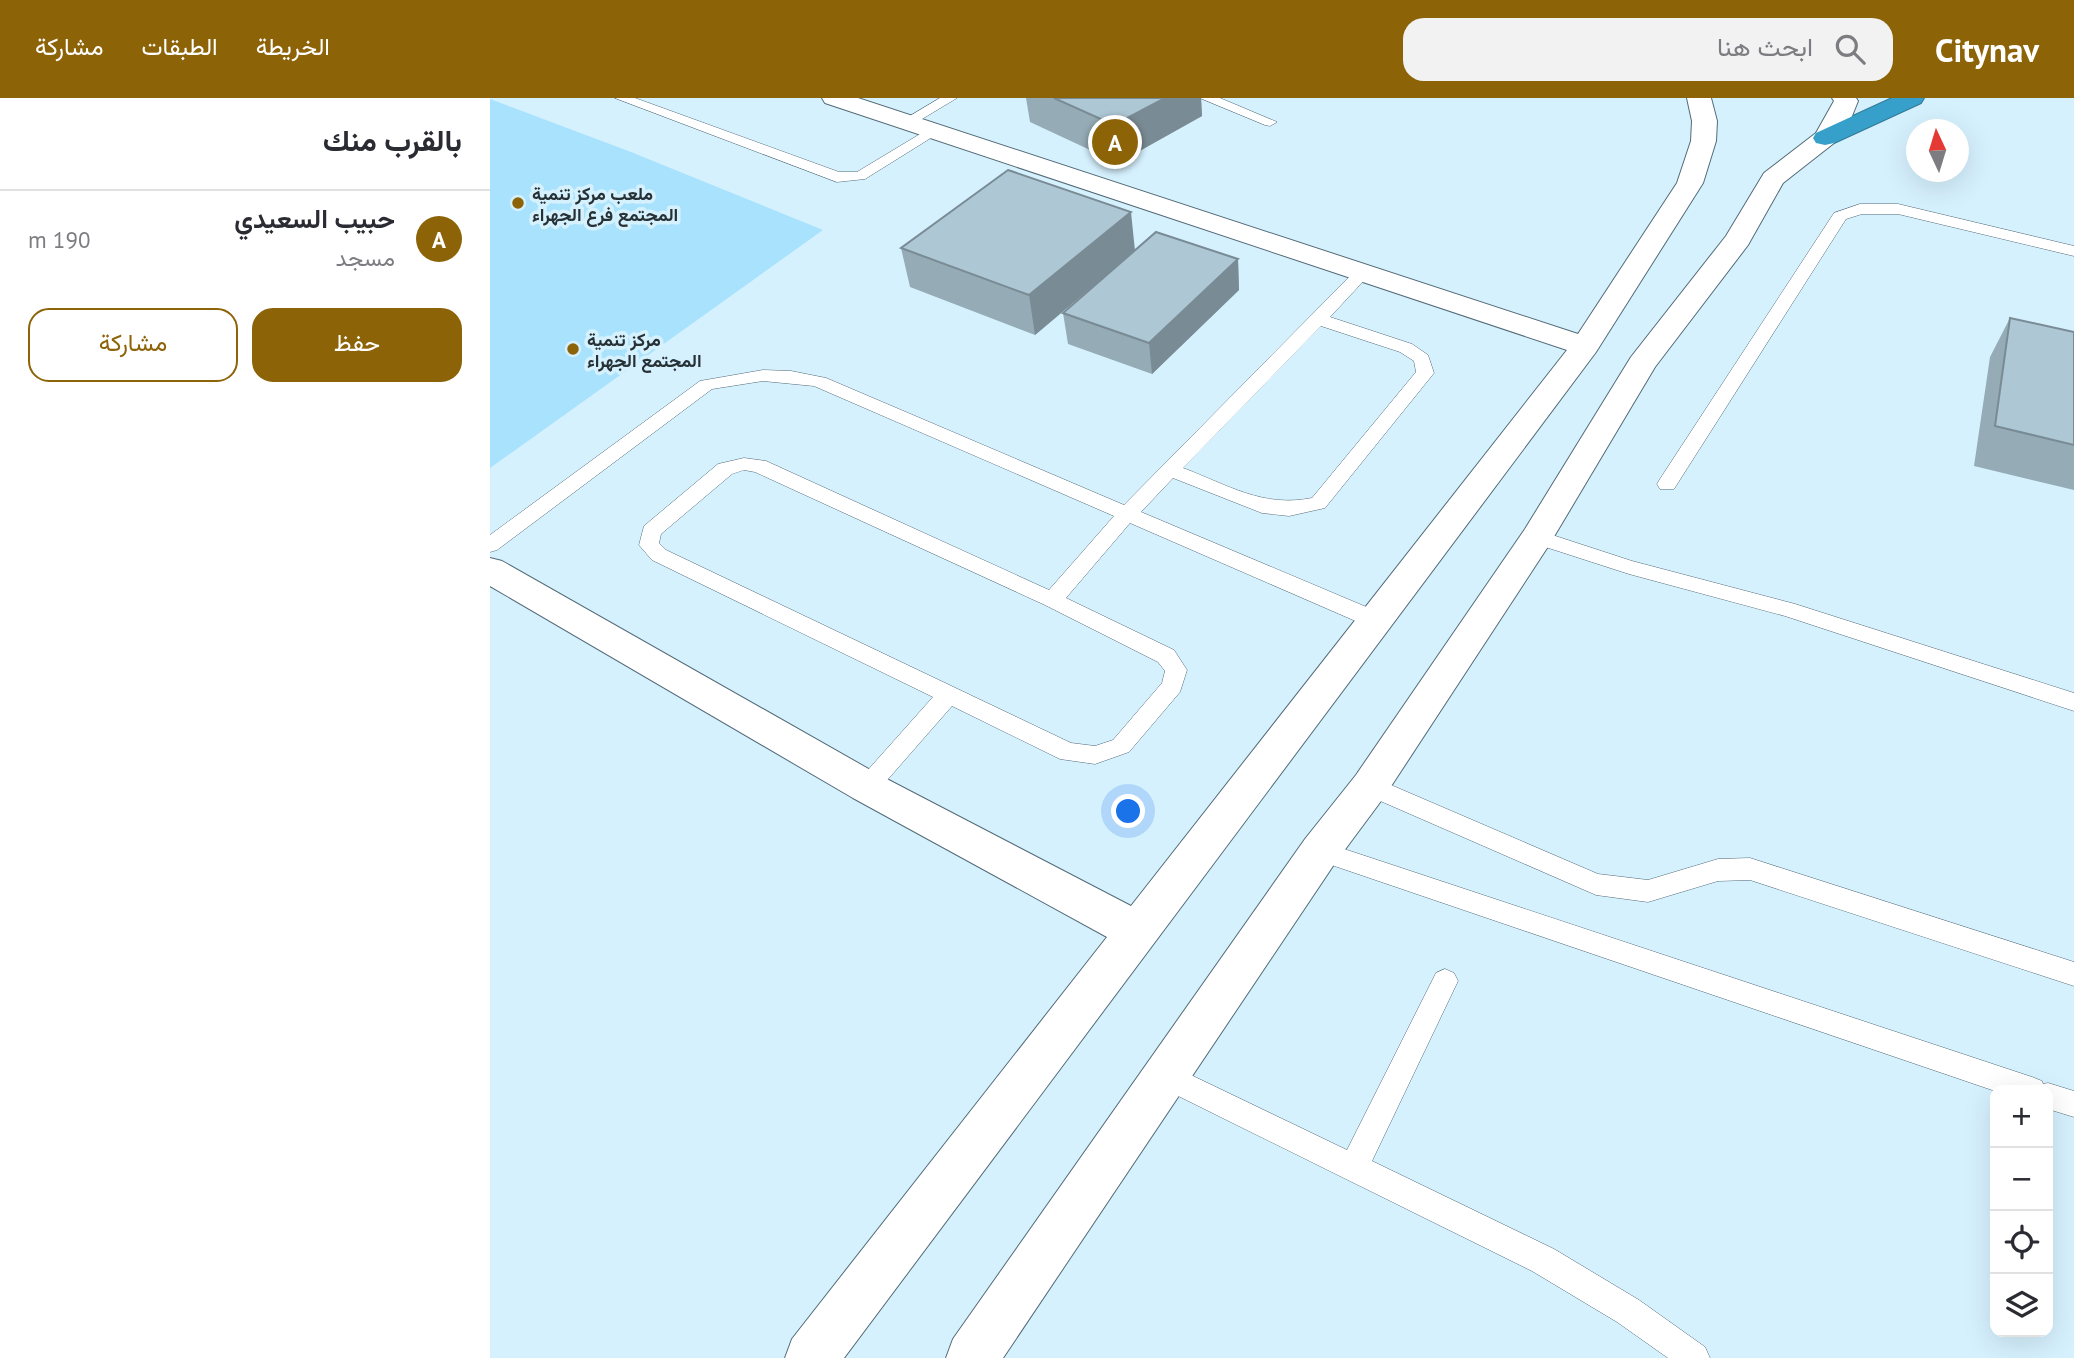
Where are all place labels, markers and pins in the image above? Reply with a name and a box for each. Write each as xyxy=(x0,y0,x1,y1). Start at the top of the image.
pin: A xyxy=(1092,116,1138,168)
place label: ملعب مركز تنمية المجتمع فرع الجهراء xyxy=(532,182,678,227)
marker: ملعب مركز تنمية المجتمع فرع الجهراء xyxy=(510,195,526,211)
place label: مركز تنمية المجتمع الجهراء xyxy=(587,328,702,373)
marker: مركز تنمية المجتمع الجهراء xyxy=(565,341,581,357)

